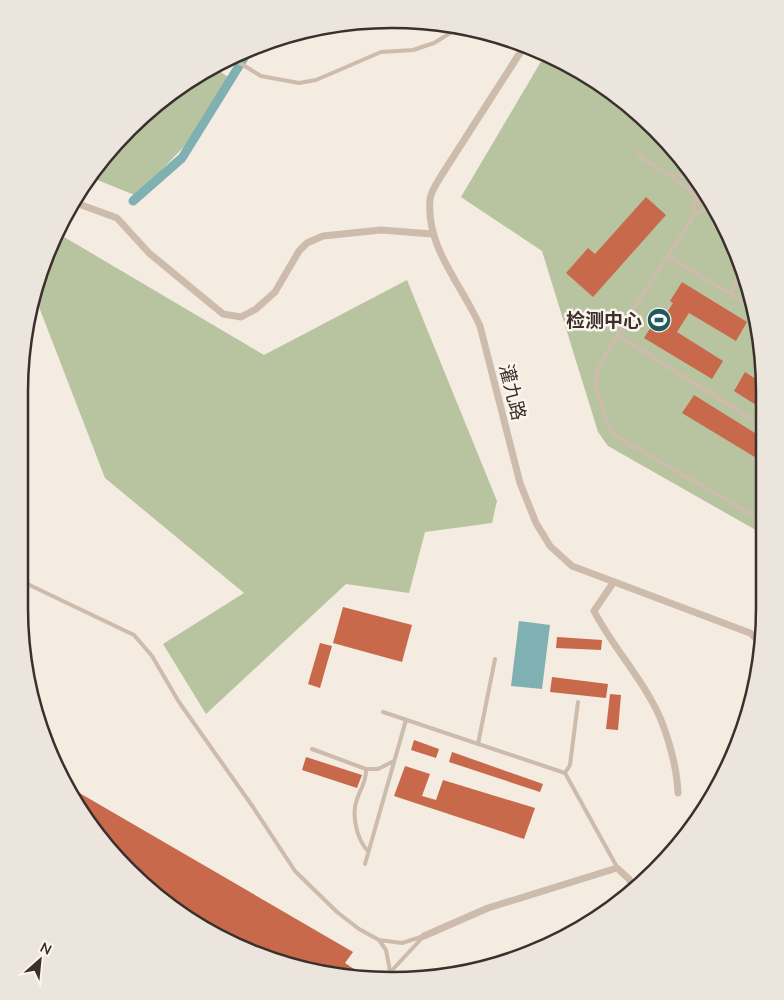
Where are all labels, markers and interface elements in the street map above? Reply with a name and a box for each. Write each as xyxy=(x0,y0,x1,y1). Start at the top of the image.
sports icon: 检测中心 xyxy=(646,307,672,333)
place label: 检测中心 xyxy=(566,308,642,332)
street label: 灌九路 xyxy=(494,361,532,423)
north arrow xyxy=(15,935,65,985)
text: N xyxy=(37,938,55,959)

